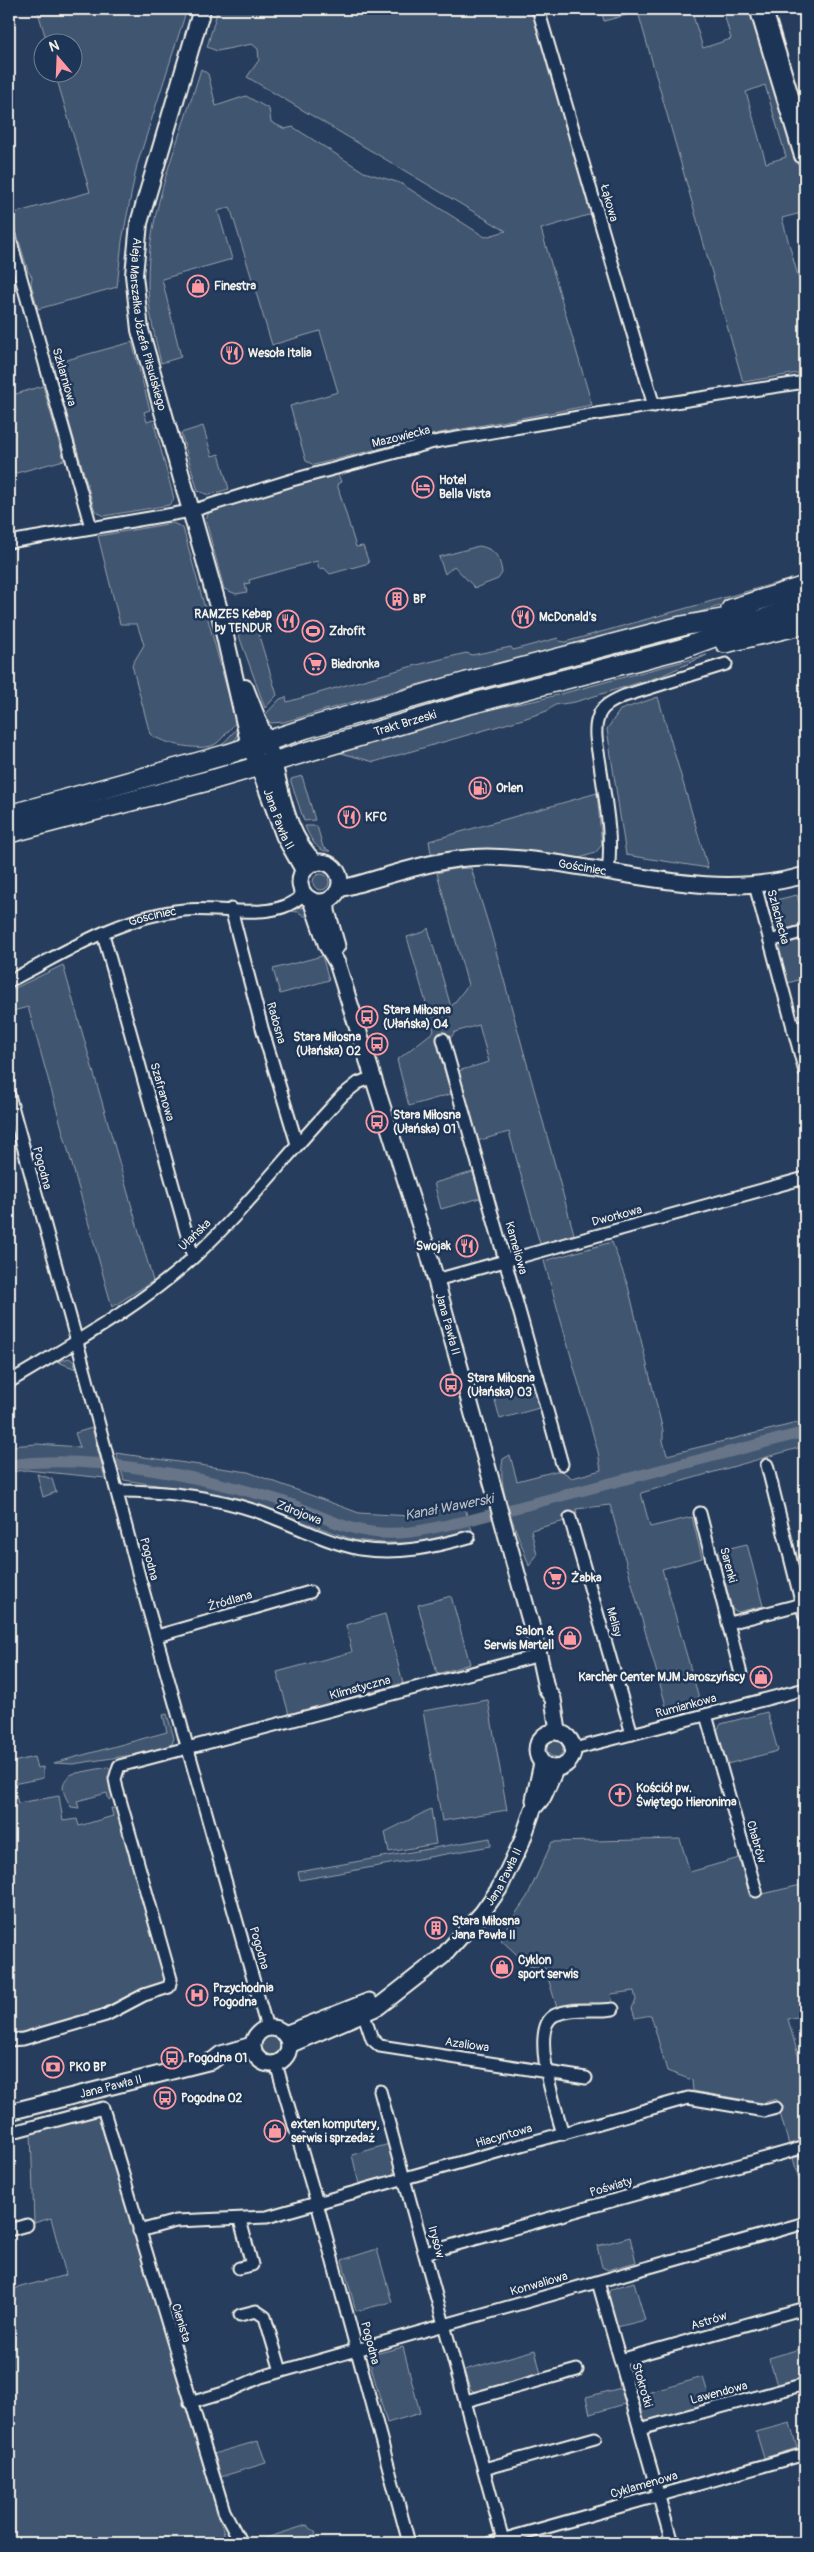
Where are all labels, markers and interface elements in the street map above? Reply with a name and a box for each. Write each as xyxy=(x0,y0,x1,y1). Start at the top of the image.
north arrow xyxy=(32,32,82,82)
text: N xyxy=(47,37,61,56)
street label: Łąkowa xyxy=(596,182,622,224)
street label: Aleja Marszałka Józefa Piłsudskiego xyxy=(126,237,170,413)
shop icon: Finestra xyxy=(186,274,210,298)
place label: Finestra xyxy=(214,279,256,294)
restaurant icon: Wesoła Italia xyxy=(220,341,244,365)
street label: Szklarniowa xyxy=(49,346,80,408)
place label: Wesoła Italia xyxy=(248,346,312,361)
street label: Mazowiecka xyxy=(370,422,432,451)
place label: Hotel Bella Vista xyxy=(439,473,491,502)
hotel icon: Hotel Bella Vista xyxy=(411,475,435,499)
building icon: BP xyxy=(385,587,409,611)
place label: BP xyxy=(413,592,427,607)
restaurant icon: McDonald's xyxy=(511,605,535,629)
place label: RAMZES Kebap by TENDUR xyxy=(194,607,272,636)
restaurant icon: RAMZES Kebap by TENDUR xyxy=(276,609,300,633)
place label: McDonald's xyxy=(539,610,597,625)
sports icon: Zdrofit xyxy=(301,619,325,643)
place label: Zdrofit xyxy=(329,624,367,639)
supermarket icon: Biedronka xyxy=(303,652,327,676)
place label: Biedronka xyxy=(331,657,380,672)
street label: Trakt Brzeski xyxy=(372,707,438,739)
fuel station icon: Orlen xyxy=(468,776,492,800)
place label: Orlen xyxy=(496,781,523,796)
street label: Jana Pawła II xyxy=(260,787,298,852)
restaurant icon: KFC xyxy=(337,805,361,829)
place label: KFC xyxy=(365,810,387,825)
street label: Gościniec xyxy=(557,856,608,879)
street label: Szlachecka xyxy=(764,888,793,946)
street label: Gościniec xyxy=(127,903,177,930)
street label: Radosna xyxy=(263,1001,289,1046)
place label: Stara Miłosna (Ułańska) 04 xyxy=(383,1003,451,1032)
bus stop icon: Stara Miłosna (Ułańska) 04 xyxy=(355,1005,379,1029)
place label: Stara Miłosna (Ułańska) 02 xyxy=(293,1030,361,1059)
bus stop icon: Stara Miłosna (Ułańska) 02 xyxy=(365,1032,389,1056)
street label: Szafranowa xyxy=(146,1061,178,1123)
place label: Stara Miłosna (Ułańska) 01 xyxy=(393,1108,461,1137)
bus stop icon: Stara Miłosna (Ułańska) 01 xyxy=(365,1110,389,1134)
street label: Pogodna xyxy=(29,1145,55,1192)
street label: Dworkowa xyxy=(590,1202,644,1230)
street label: Ułańska xyxy=(176,1216,215,1254)
street label: Kameliowa xyxy=(501,1220,531,1277)
restaurant icon: Swojak xyxy=(455,1234,479,1258)
place label: Swojak xyxy=(416,1239,452,1254)
street label: Jana Pawła II xyxy=(432,1291,464,1357)
place label: Stara Miłosna (Ułańska) 03 xyxy=(467,1371,535,1400)
bus stop icon: Stara Miłosna (Ułańska) 03 xyxy=(439,1373,463,1397)
water label: Kanał Wawerski xyxy=(403,1490,497,1524)
street label: Zdrojowa xyxy=(274,1498,324,1529)
street label: Pogodna xyxy=(136,1536,162,1583)
street label: Sarenki xyxy=(716,1546,740,1584)
supermarket icon: Żabka xyxy=(543,1566,567,1590)
place label: Żabka xyxy=(571,1570,602,1586)
street label: Źródlana xyxy=(206,1586,254,1615)
street label: Melisy xyxy=(603,1605,625,1639)
place label: Salon & Serwis Martell xyxy=(484,1624,554,1653)
shop icon: Salon & Serwis Martell xyxy=(558,1626,582,1650)
shop icon: Karcher Center MJM Jaroszyńscy xyxy=(749,1665,773,1689)
place label: Karcher Center MJM Jaroszyńscy xyxy=(578,1670,746,1685)
street label: Klimatyczna xyxy=(328,1673,393,1703)
street label: Rumiankowa xyxy=(654,1691,719,1721)
place label: Kościół pw. Świętego Hieronima xyxy=(636,1781,737,1810)
church icon: Kościół pw. Świętego Hieronima xyxy=(608,1783,632,1807)
street label: Chabrów xyxy=(743,1819,769,1865)
street label: Jana Pawła II xyxy=(482,1845,525,1909)
place label: Stara Miłosna Jana Pawła II xyxy=(452,1914,520,1943)
building icon: Stara Miłosna Jana Pawła II xyxy=(424,1916,448,1940)
street label: Pogodna xyxy=(246,1925,272,1972)
place label: Cyklon sport serwis xyxy=(518,1953,579,1982)
shop icon: Cyklon sport serwis xyxy=(490,1955,514,1979)
place label: Przychodnia Pogodna xyxy=(213,1981,274,2010)
hospital icon: Przychodnia Pogodna xyxy=(185,1983,209,2007)
street label: Azaliowa xyxy=(444,2034,490,2056)
bus stop icon: Pogodna 01 xyxy=(160,2046,184,2070)
place label: Pogodna 01 xyxy=(188,2051,247,2066)
bank icon: PKO BP xyxy=(41,2055,65,2079)
place label: PKO BP xyxy=(69,2060,107,2075)
street label: Jana Pawła II xyxy=(78,2071,144,2101)
bus stop icon: Pogodna 02 xyxy=(153,2086,177,2110)
place label: Pogodna 02 xyxy=(181,2091,243,2106)
place label: exten komputery, serwis i sprzedaż xyxy=(290,2117,379,2146)
shop icon: exten komputery, serwis i sprzedaż xyxy=(263,2119,287,2143)
street label: Hiacyntowa xyxy=(474,2121,534,2151)
street label: Poświaty xyxy=(588,2174,634,2200)
street label: Irysów xyxy=(425,2224,447,2260)
street label: Konwaliowa xyxy=(509,2269,570,2299)
street label: Cienista xyxy=(168,2302,194,2345)
street label: Astrów xyxy=(689,2308,729,2334)
street label: Pogodna xyxy=(357,2320,383,2367)
street label: Stokrotki xyxy=(628,2361,656,2409)
street label: Lawendowa xyxy=(689,2378,750,2408)
street label: Cyklamenowa xyxy=(609,2468,680,2502)

